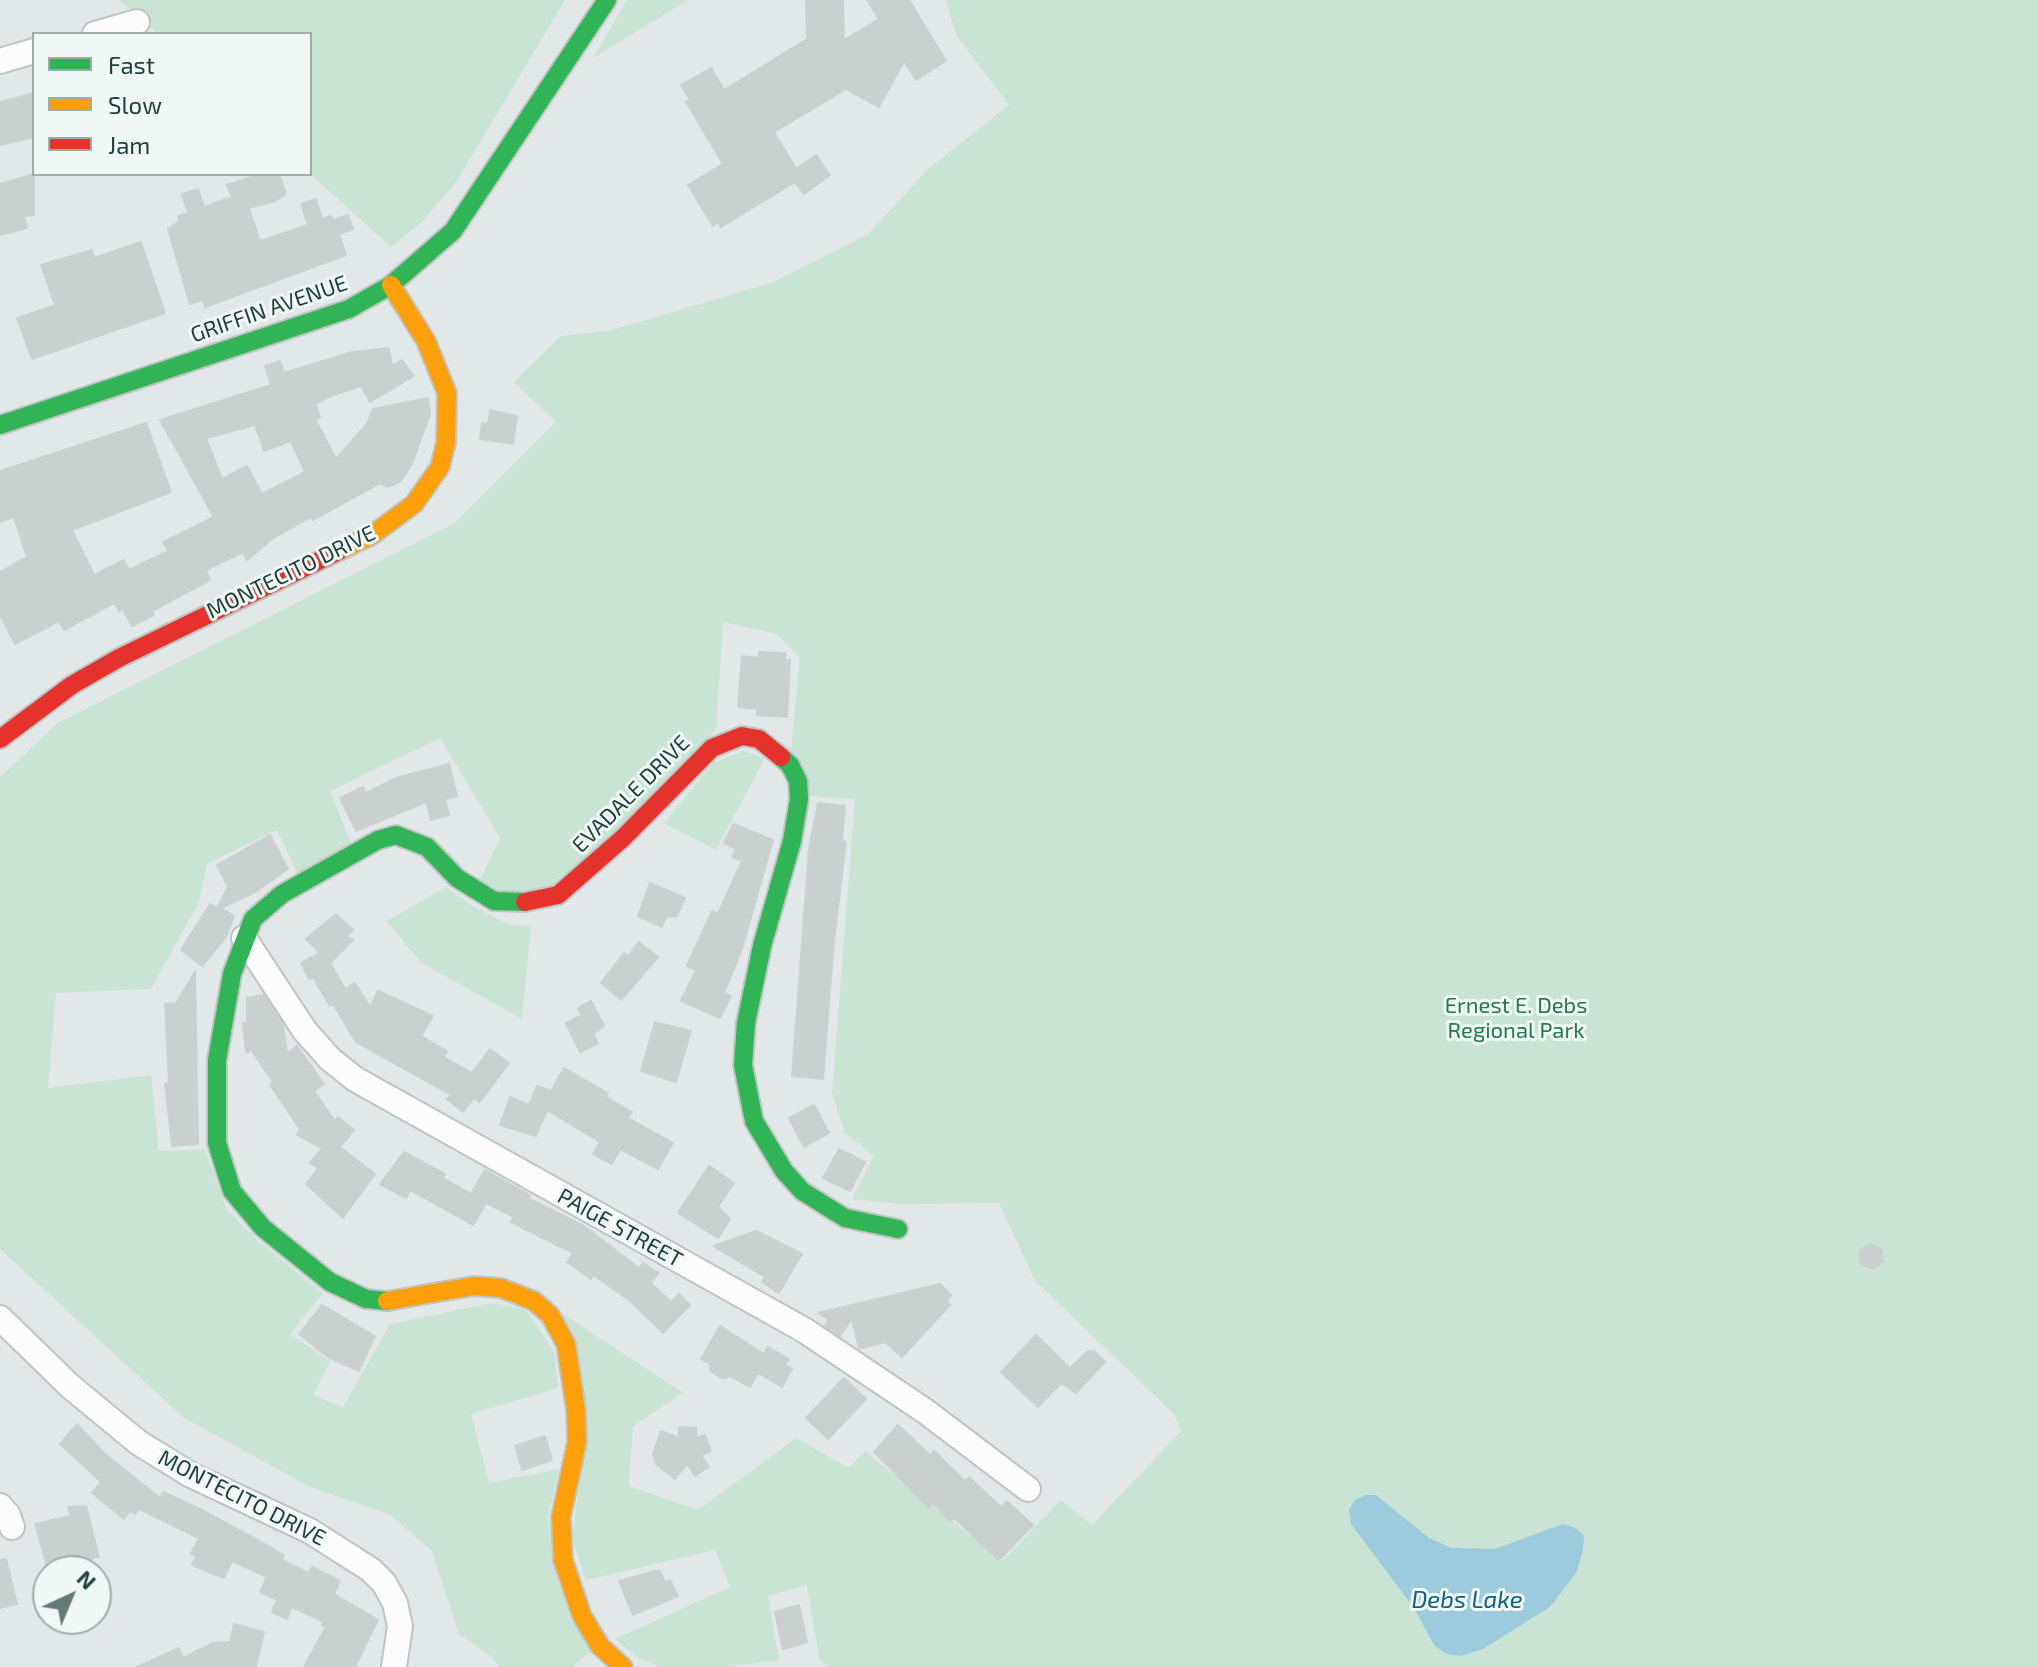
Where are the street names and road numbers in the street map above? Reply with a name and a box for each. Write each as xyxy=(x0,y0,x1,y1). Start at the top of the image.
street label: GRIFFIN AVENUE xyxy=(187,270,351,348)
street label: MONTECITO DRIVE xyxy=(202,520,380,624)
street label: EVADALE DRIVE xyxy=(567,730,695,858)
street label: PAIGE STREET xyxy=(553,1183,687,1273)
street label: MONTECITO DRIVE xyxy=(154,1444,330,1552)

